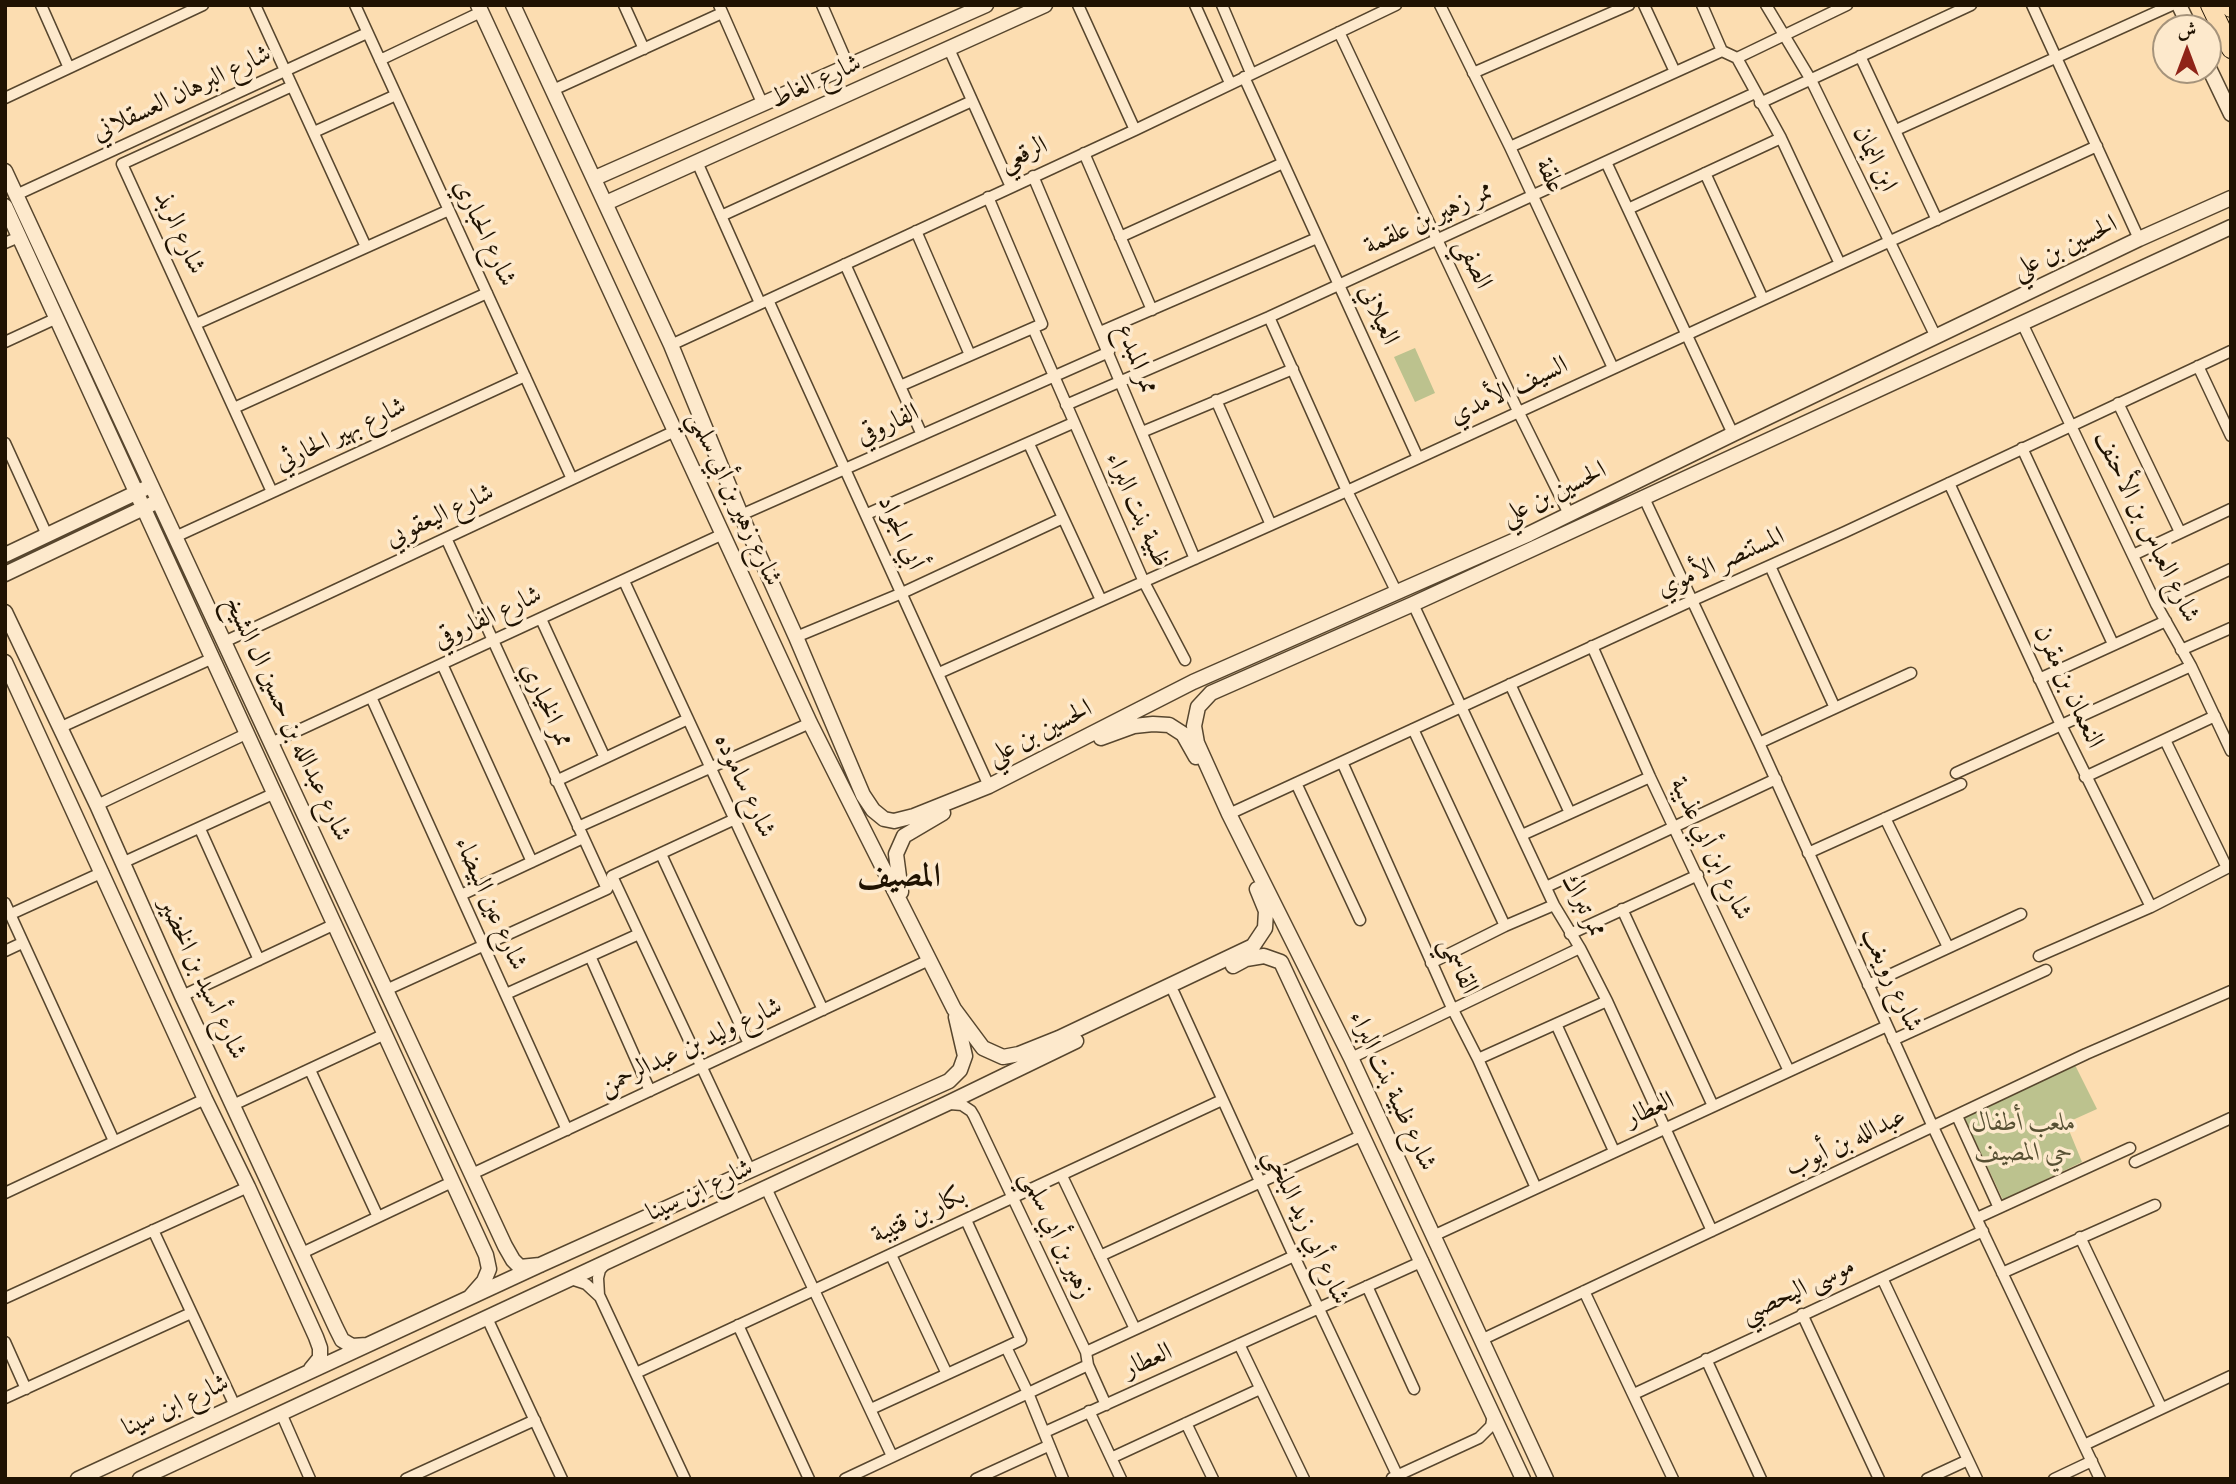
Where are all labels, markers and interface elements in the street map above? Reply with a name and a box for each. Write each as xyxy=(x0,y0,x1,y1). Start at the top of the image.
north arrow xyxy=(2152,14,2222,84)
text: ش xyxy=(2178,17,2196,43)
street label: شارع البرهان العسقلاني xyxy=(88,39,276,149)
street label: شارع الغاط xyxy=(766,48,866,116)
street label: ابن اليمان xyxy=(1845,121,1903,197)
street label: الرقعي xyxy=(995,130,1053,180)
street label: علقة xyxy=(1527,154,1571,198)
street label: شارع الحباري xyxy=(446,174,522,292)
street label: ممر زهير بن علقمة xyxy=(1359,176,1499,262)
street label: شارع الربذ xyxy=(146,186,212,280)
street label: الحسين بن علي xyxy=(2007,209,2123,287)
street label: الصفي xyxy=(1448,234,1498,294)
street label: العيلاني xyxy=(1351,280,1405,350)
street label: ممر المبدع xyxy=(1108,319,1164,399)
street label: السيف الأمدي xyxy=(1445,350,1573,432)
street label: شارع بهير الحارثي xyxy=(271,391,411,479)
street label: الفاروقي xyxy=(852,397,924,453)
street label: شارع زهير بن أبي سلمي xyxy=(680,407,788,591)
street label: شارع العباس بن الأحنف xyxy=(2086,426,2206,628)
street label: ظبية بنت البراء xyxy=(1098,447,1176,573)
street label: الحسين بن علي xyxy=(1496,455,1612,533)
street label: شارع اليعقوبي xyxy=(381,477,499,555)
street label: أبي الجواد xyxy=(870,491,930,575)
street label: المستنصر الأموي xyxy=(1652,521,1790,605)
street label: شارع الفاروقي xyxy=(429,579,547,657)
street label: شارع عبدالله بن حسين ال الشيخ xyxy=(216,592,358,846)
street label: النعمان بن مقرن xyxy=(2026,620,2110,754)
street label: ممر الخياري xyxy=(513,657,579,753)
street label: الحسين بن علي xyxy=(982,693,1098,773)
street label: شارع ساموده xyxy=(706,729,782,843)
street label: شارع ابن أبي عذيبة xyxy=(1662,772,1758,926)
street label: شارع عين البيضاء xyxy=(447,832,533,976)
district label: المصيف xyxy=(857,858,941,898)
street label: ممر تبراك xyxy=(1553,869,1613,943)
street label: شارع أسيد بن الخضير xyxy=(151,893,253,1065)
street label: شارع رويغب xyxy=(1853,923,1929,1037)
street label: القاسمي xyxy=(1432,933,1484,999)
street label: شارع وليد بن عبدالرحمن xyxy=(595,991,787,1103)
street label: شارع ظبية بنت البراء xyxy=(1341,1006,1443,1176)
street label: العطار xyxy=(1621,1086,1679,1134)
street label: عبدالله بن أيوب xyxy=(1781,1101,1911,1185)
park label: ملعب أطفال حي المصيف xyxy=(1972,1108,2076,1170)
street label: شارع أبي زيد البلخي xyxy=(1256,1144,1356,1310)
street label: شارع ابن سينا xyxy=(642,1153,758,1229)
street label: زهير بن أبي سلمي xyxy=(1013,1166,1099,1304)
street label: بكار بن قتيبة xyxy=(867,1181,971,1251)
street label: موسى اليحصبي xyxy=(1736,1251,1860,1331)
street label: العطار xyxy=(1119,1337,1177,1385)
street label: شارع ابن سينا xyxy=(118,1368,234,1444)

